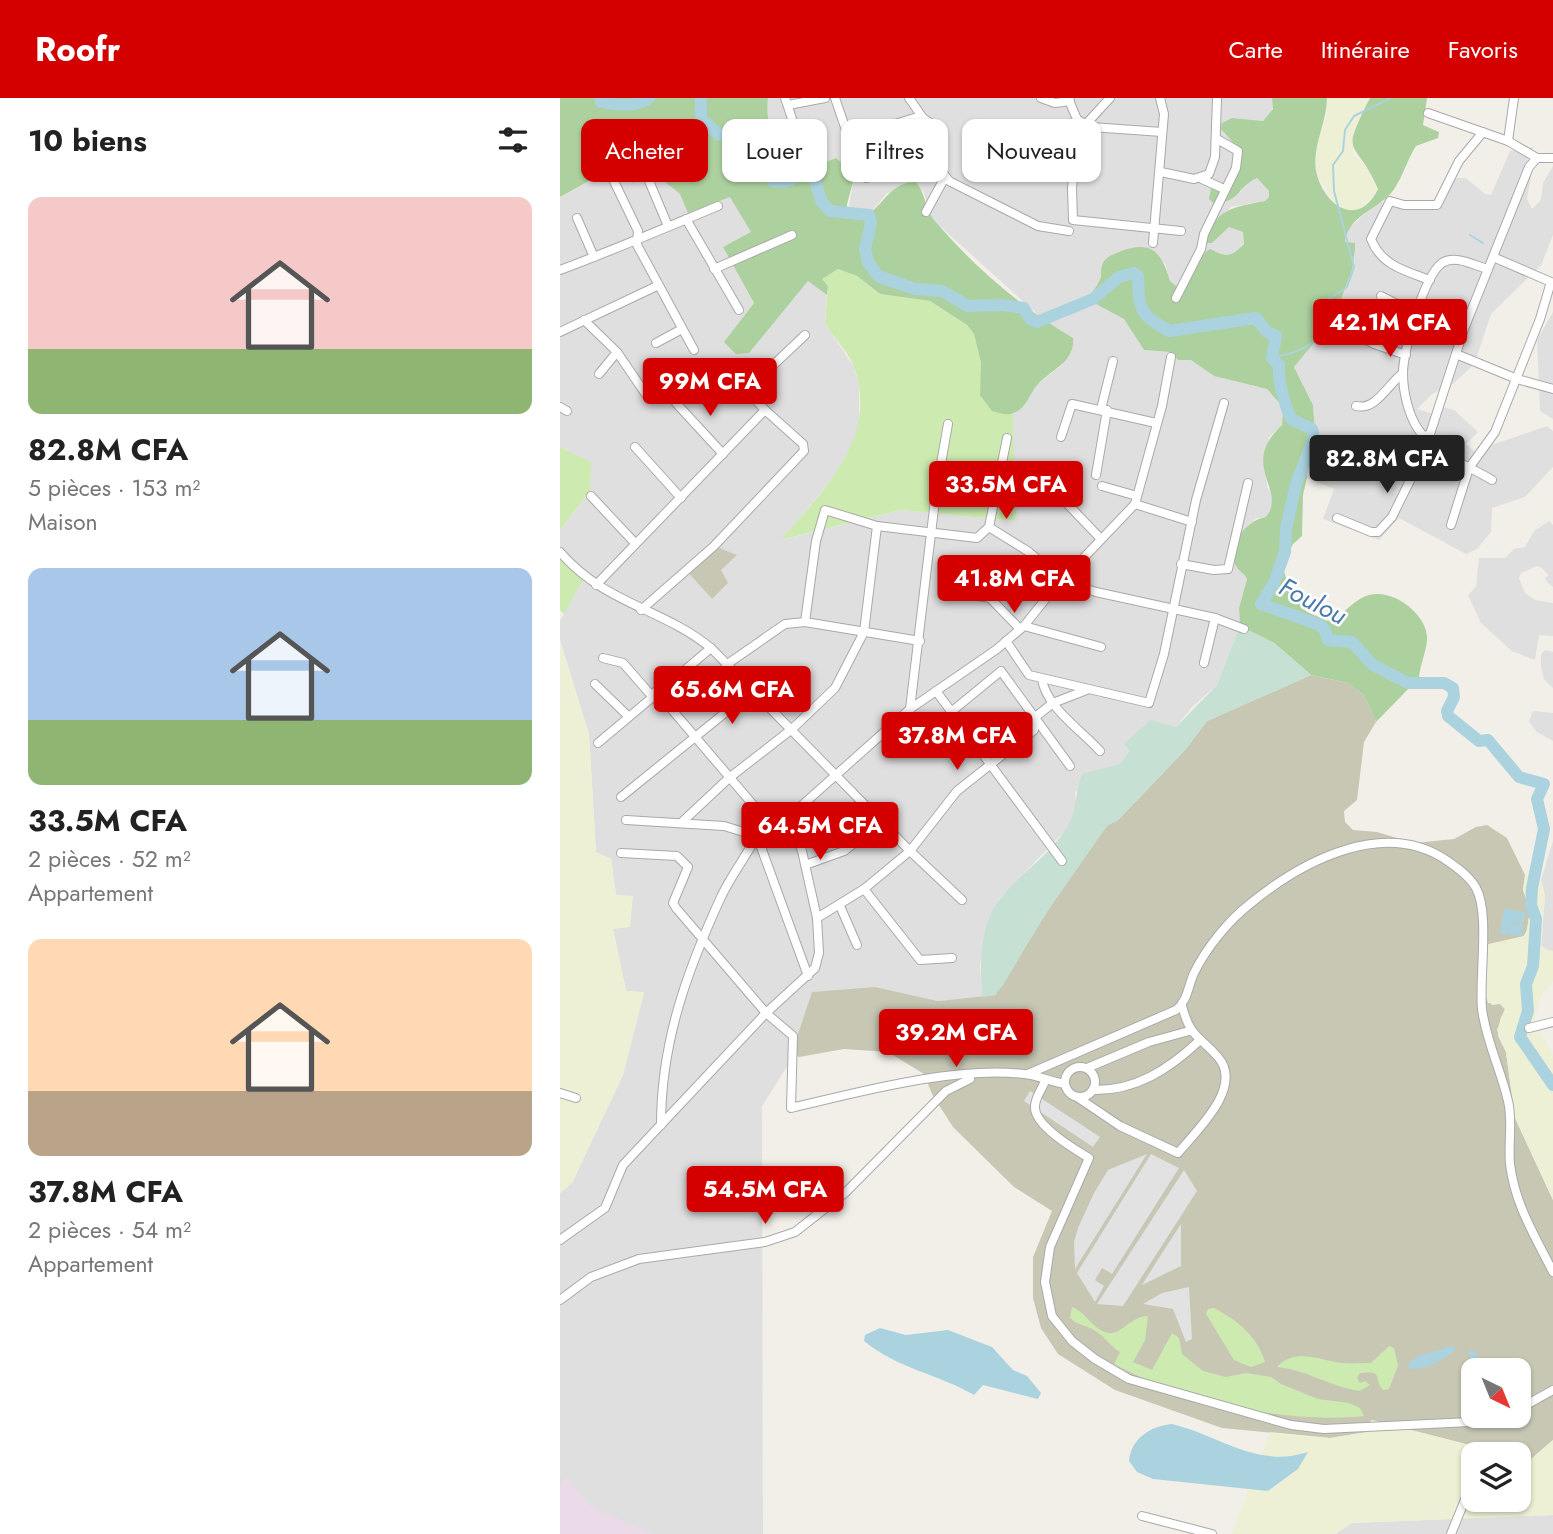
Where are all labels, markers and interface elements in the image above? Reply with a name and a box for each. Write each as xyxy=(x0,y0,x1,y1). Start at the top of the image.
text: Roofr xyxy=(35,26,120,73)
text: Carte xyxy=(1228,32,1283,67)
text: Itinéraire xyxy=(1321,32,1410,67)
text: Favoris xyxy=(1448,32,1518,67)
text: 10 biens xyxy=(28,119,147,162)
chip: Acheter xyxy=(581,119,708,182)
chip: Louer xyxy=(722,119,827,182)
chip: Filtres xyxy=(841,119,948,182)
chip: Nouveau xyxy=(962,119,1101,182)
icon: filters xyxy=(494,121,532,159)
icon: home xyxy=(217,242,343,368)
pin: 42.1M CFA xyxy=(1310,300,1470,359)
text: 42.1M CFA xyxy=(1329,305,1451,339)
pin: 99M CFA xyxy=(645,358,775,418)
text: 99M CFA xyxy=(659,364,761,398)
text: 82.8M CFA xyxy=(28,428,188,471)
pin: 82.8M CFA xyxy=(1307,436,1467,495)
text: 82.8M CFA xyxy=(1326,441,1448,475)
pin: 33.5M CFA xyxy=(926,462,1086,521)
text: 33.5M CFA xyxy=(945,467,1067,501)
text: 5 pièces · 153 m² xyxy=(28,471,200,505)
text: Maison xyxy=(28,505,98,539)
pin: 41.8M CFA xyxy=(934,556,1094,615)
text: 41.8M CFA xyxy=(953,561,1075,595)
water label: Foulou xyxy=(1272,568,1354,634)
icon: home xyxy=(217,613,343,739)
pin: 65.6M CFA xyxy=(652,666,812,726)
text: 65.6M CFA xyxy=(670,672,794,706)
pin: 37.8M CFA xyxy=(877,712,1037,772)
text: 37.8M CFA xyxy=(898,718,1016,752)
text: 33.5M CFA xyxy=(28,799,187,842)
pin: 64.5M CFA xyxy=(740,802,900,862)
text: 64.5M CFA xyxy=(757,808,883,842)
text: 2 pièces · 52 m² xyxy=(28,842,191,876)
text: Appartement xyxy=(28,876,153,910)
icon: home xyxy=(217,984,343,1110)
pin: 39.2M CFA xyxy=(876,1010,1036,1069)
text: 39.2M CFA xyxy=(895,1015,1017,1049)
pin: 54.5M CFA xyxy=(685,1166,845,1226)
text: 37.8M CFA xyxy=(28,1170,183,1213)
text: 54.5M CFA xyxy=(703,1172,827,1206)
text: 2 pièces · 54 m² xyxy=(28,1213,191,1247)
text: Appartement xyxy=(28,1247,153,1281)
north arrow xyxy=(1461,1358,1531,1428)
map controls xyxy=(1461,1358,1531,1512)
button: layers xyxy=(1461,1442,1531,1512)

